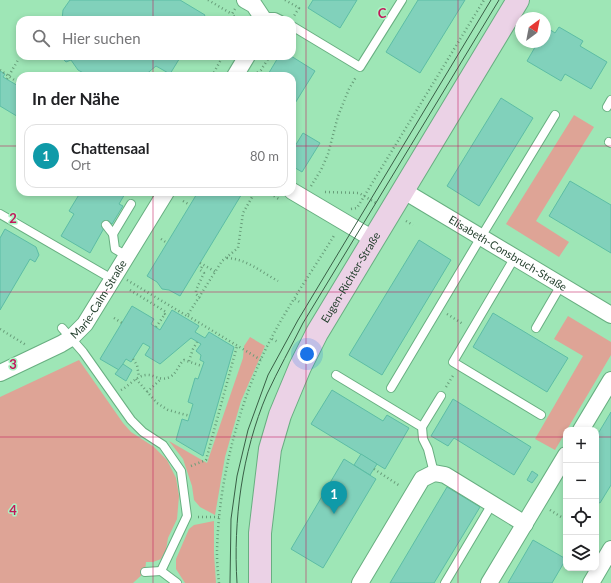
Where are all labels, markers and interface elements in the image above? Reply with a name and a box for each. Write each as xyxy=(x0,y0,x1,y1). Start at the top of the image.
text: C xyxy=(378,5,387,21)
north arrow xyxy=(515,12,551,48)
search box xyxy=(16,16,296,60)
icon: search xyxy=(30,27,52,49)
text: Hier suchen xyxy=(62,29,141,47)
text: In der Nähe xyxy=(32,88,120,109)
text: Chattensaal xyxy=(71,139,149,157)
text: 1 xyxy=(42,148,50,164)
text: 80 m xyxy=(250,148,279,164)
text: Ort xyxy=(71,157,91,173)
text: 2 xyxy=(9,210,17,226)
street label: Elisabeth-Consbruch-Straße xyxy=(447,212,570,293)
street label: Eugen-Richter-Straße xyxy=(318,229,383,325)
street label: Marie-Calm-Straße xyxy=(67,257,129,341)
your location xyxy=(297,344,317,364)
text: 3 xyxy=(9,356,17,372)
map controls xyxy=(563,427,599,571)
button: + xyxy=(563,427,599,463)
button: − xyxy=(563,463,599,499)
pin: 1 xyxy=(321,481,347,514)
button: locate xyxy=(563,499,599,535)
text: 4 xyxy=(9,502,17,518)
button: layers xyxy=(563,535,599,571)

